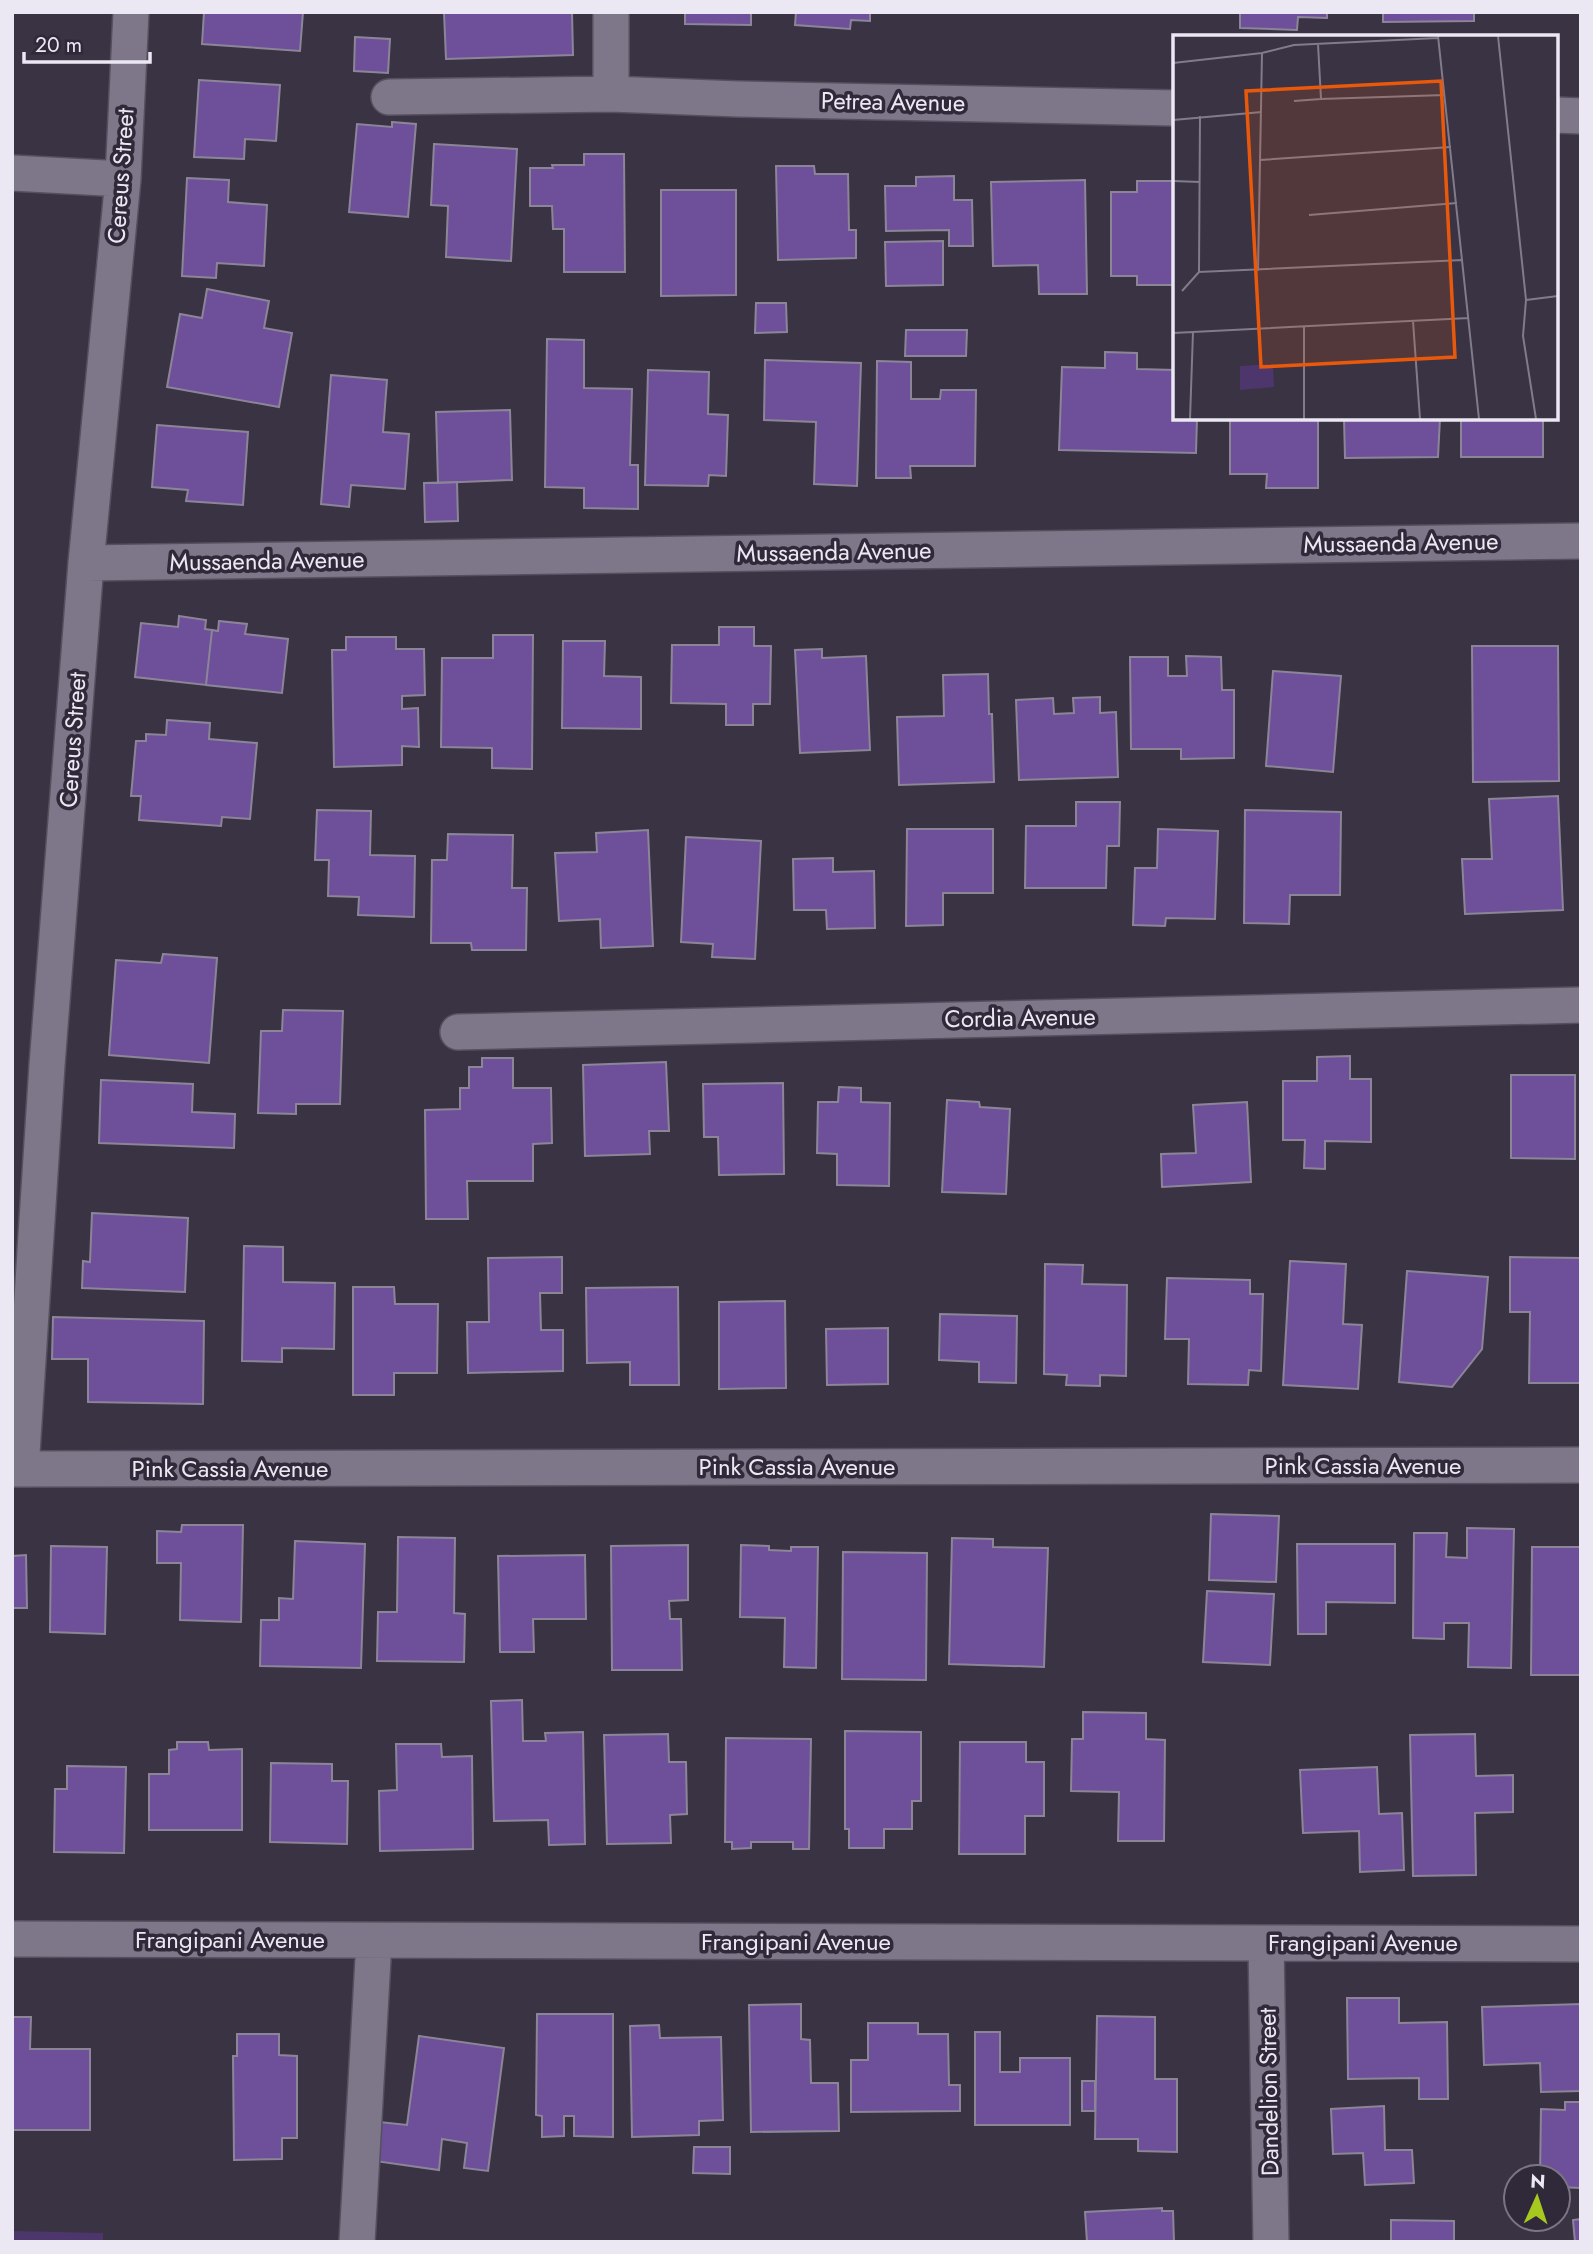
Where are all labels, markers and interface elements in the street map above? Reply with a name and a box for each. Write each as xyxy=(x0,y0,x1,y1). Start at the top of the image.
scale bar xyxy=(24,21,150,65)
text: 20 m xyxy=(35,30,82,60)
inset map xyxy=(1173,35,1558,420)
street label: Petrea Avenue xyxy=(821,83,965,120)
street label: Cereus Street xyxy=(98,107,143,245)
street label: Mussaenda Avenue xyxy=(1303,523,1499,562)
street label: Mussaenda Avenue xyxy=(736,532,932,571)
street label: Mussaenda Avenue xyxy=(169,541,365,580)
street label: Cereus Street xyxy=(50,671,95,809)
street label: Cordia Avenue xyxy=(944,999,1096,1036)
street label: Pink Cassia Avenue xyxy=(1265,1448,1461,1483)
street label: Pink Cassia Avenue xyxy=(699,1449,895,1484)
street label: Pink Cassia Avenue xyxy=(132,1451,328,1486)
street label: Frangipani Avenue xyxy=(135,1922,325,1957)
street label: Frangipani Avenue xyxy=(701,1924,891,1959)
street label: Frangipani Avenue xyxy=(1268,1925,1458,1960)
street label: Dandelion Street xyxy=(1250,2007,1287,2177)
north arrow xyxy=(1502,2163,1572,2233)
text: N xyxy=(1530,2168,1546,2195)

